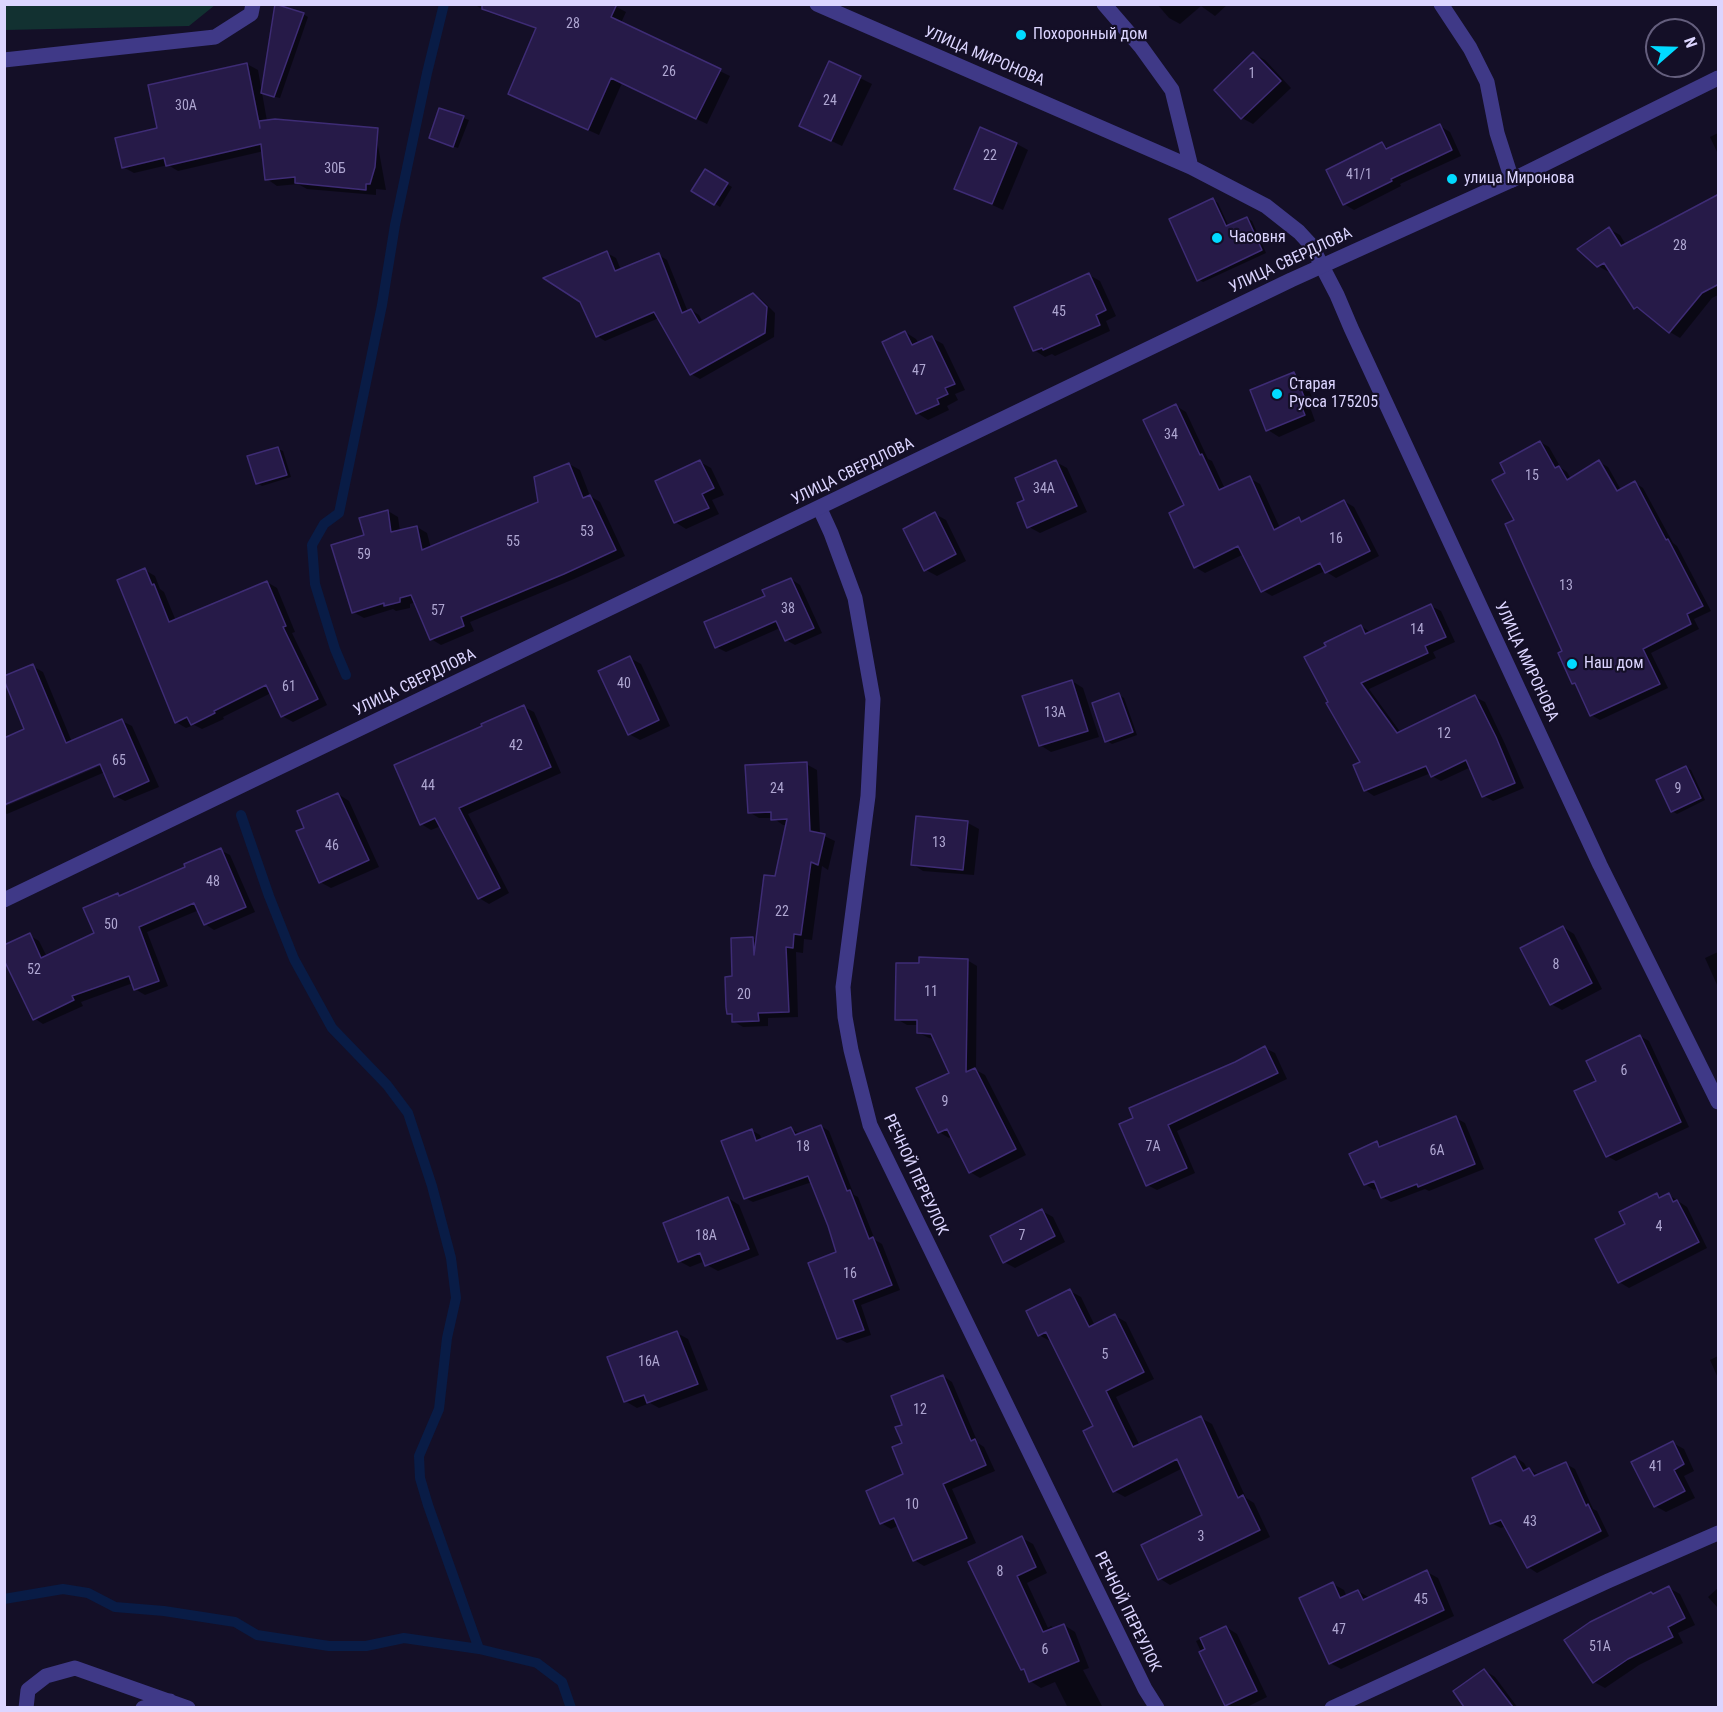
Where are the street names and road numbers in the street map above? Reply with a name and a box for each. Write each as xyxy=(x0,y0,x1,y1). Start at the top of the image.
street label: УЛИЦА МИРОНОВА xyxy=(921,23,1047,91)
street label: УЛИЦА СВЕРДЛОВА xyxy=(1226,224,1356,298)
street label: УЛИЦА СВЕРДЛОВА xyxy=(789,434,917,510)
street label: УЛИЦА МИРОНОВА xyxy=(1490,599,1562,725)
street label: УЛИЦА СВЕРДЛОВА xyxy=(351,645,479,721)
street label: РЕЧНОЙ ПЕРЕУЛОК xyxy=(879,1112,951,1238)
street label: РЕЧНОЙ ПЕРЕУЛОК xyxy=(1090,1549,1164,1675)

